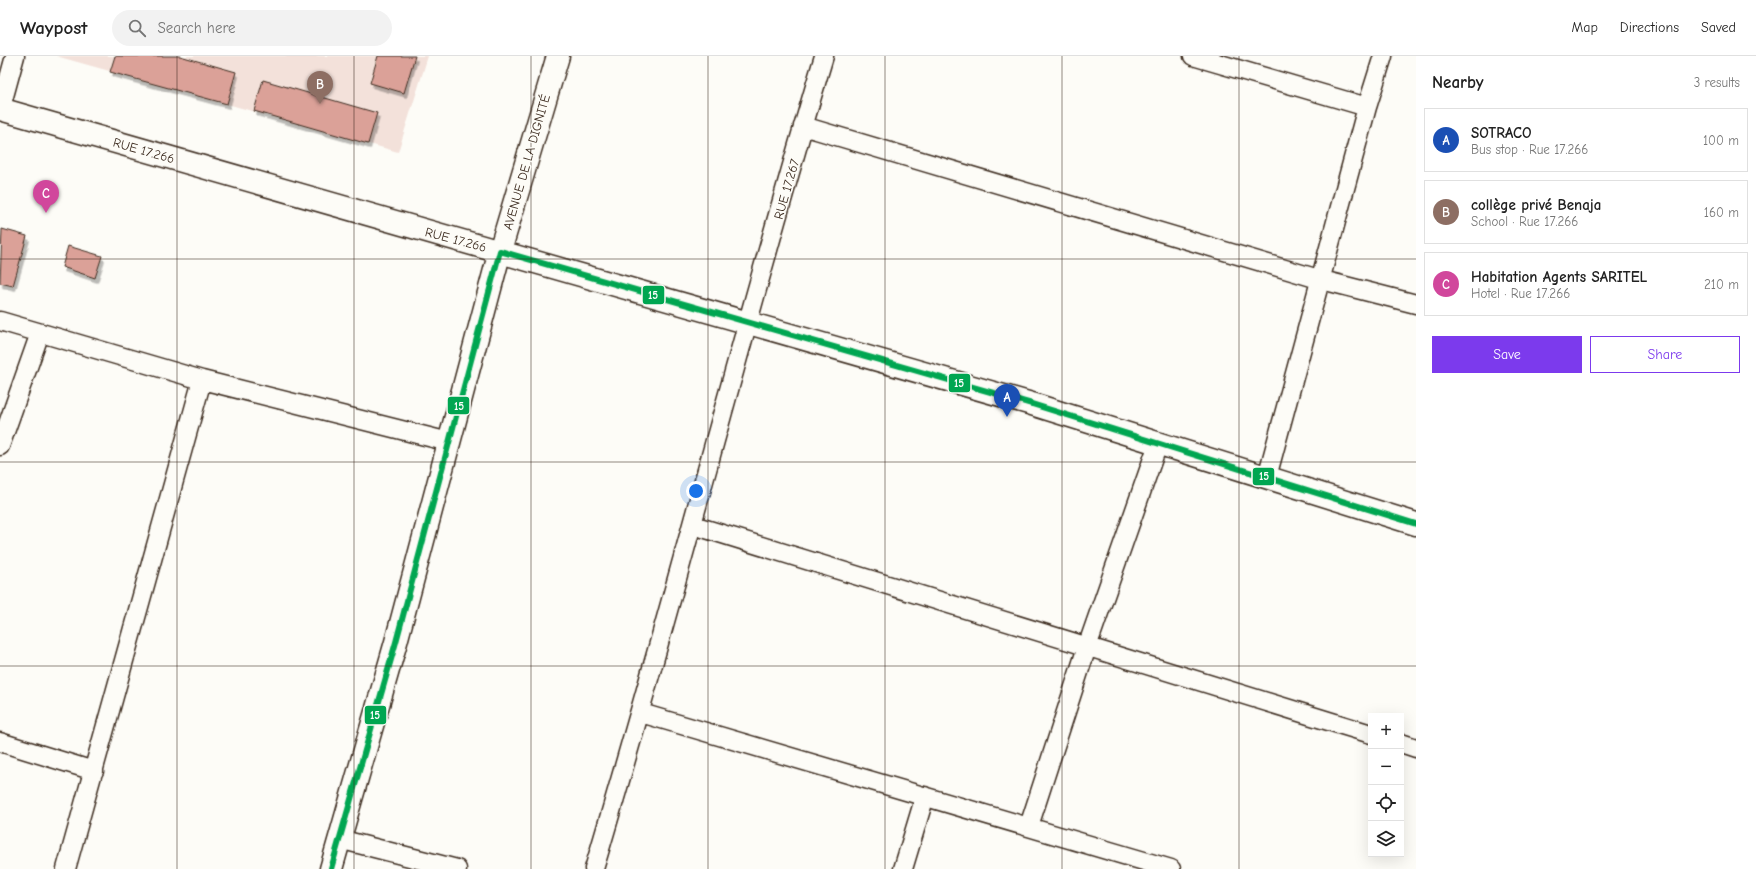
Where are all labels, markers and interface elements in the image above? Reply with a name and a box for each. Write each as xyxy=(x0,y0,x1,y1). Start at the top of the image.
search box xyxy=(112,10,392,46)
text: Waypost xyxy=(20,17,88,39)
icon: search xyxy=(126,17,148,39)
text: Search here xyxy=(158,19,236,37)
text: Map xyxy=(1571,19,1598,36)
text: Directions xyxy=(1620,19,1679,36)
text: Saved xyxy=(1701,19,1736,36)
pin: B xyxy=(307,71,333,104)
text: Nearby xyxy=(1432,73,1483,92)
text: 3 results xyxy=(1694,75,1740,90)
street label: AVENUE DE LA DIGNITÉ xyxy=(499,92,553,232)
text: SOTRACO xyxy=(1471,124,1531,142)
text: A xyxy=(1442,133,1450,148)
text: 100 m xyxy=(1703,133,1739,148)
street label: RUE 17.266 xyxy=(111,135,176,166)
text: Bus stop · Rue 17.266 xyxy=(1471,142,1588,157)
street label: RUE 17.267 xyxy=(771,157,802,221)
pin: C xyxy=(33,180,59,213)
text: collège privé Benaja xyxy=(1471,196,1601,214)
text: B xyxy=(1442,205,1450,220)
text: 160 m xyxy=(1704,205,1739,220)
text: School · Rue 17.266 xyxy=(1471,214,1578,229)
street label: RUE 17.266 xyxy=(423,224,488,255)
text: Habitation Agents SARITEL xyxy=(1471,268,1647,286)
text: C xyxy=(1442,277,1450,292)
text: 210 m xyxy=(1704,277,1739,292)
line badge: 15 xyxy=(642,285,665,305)
text: Hotel · Rue 17.266 xyxy=(1471,286,1570,301)
text: 15 xyxy=(648,289,658,302)
button: Save xyxy=(1432,336,1582,373)
button: Share xyxy=(1590,336,1740,373)
line badge: 15 xyxy=(948,373,971,393)
text: 15 xyxy=(954,377,964,390)
pin: A xyxy=(994,384,1020,417)
line badge: 15 xyxy=(447,396,470,415)
text: 15 xyxy=(454,400,464,413)
line badge: 15 xyxy=(1252,467,1275,486)
text: 15 xyxy=(1259,470,1269,483)
your location xyxy=(686,481,706,501)
line badge: 15 xyxy=(364,705,387,725)
text: 15 xyxy=(370,709,380,722)
map controls xyxy=(1368,713,1404,857)
button: + xyxy=(1368,713,1404,749)
button: − xyxy=(1368,749,1404,785)
button: locate xyxy=(1368,785,1404,821)
button: layers xyxy=(1368,821,1404,857)

